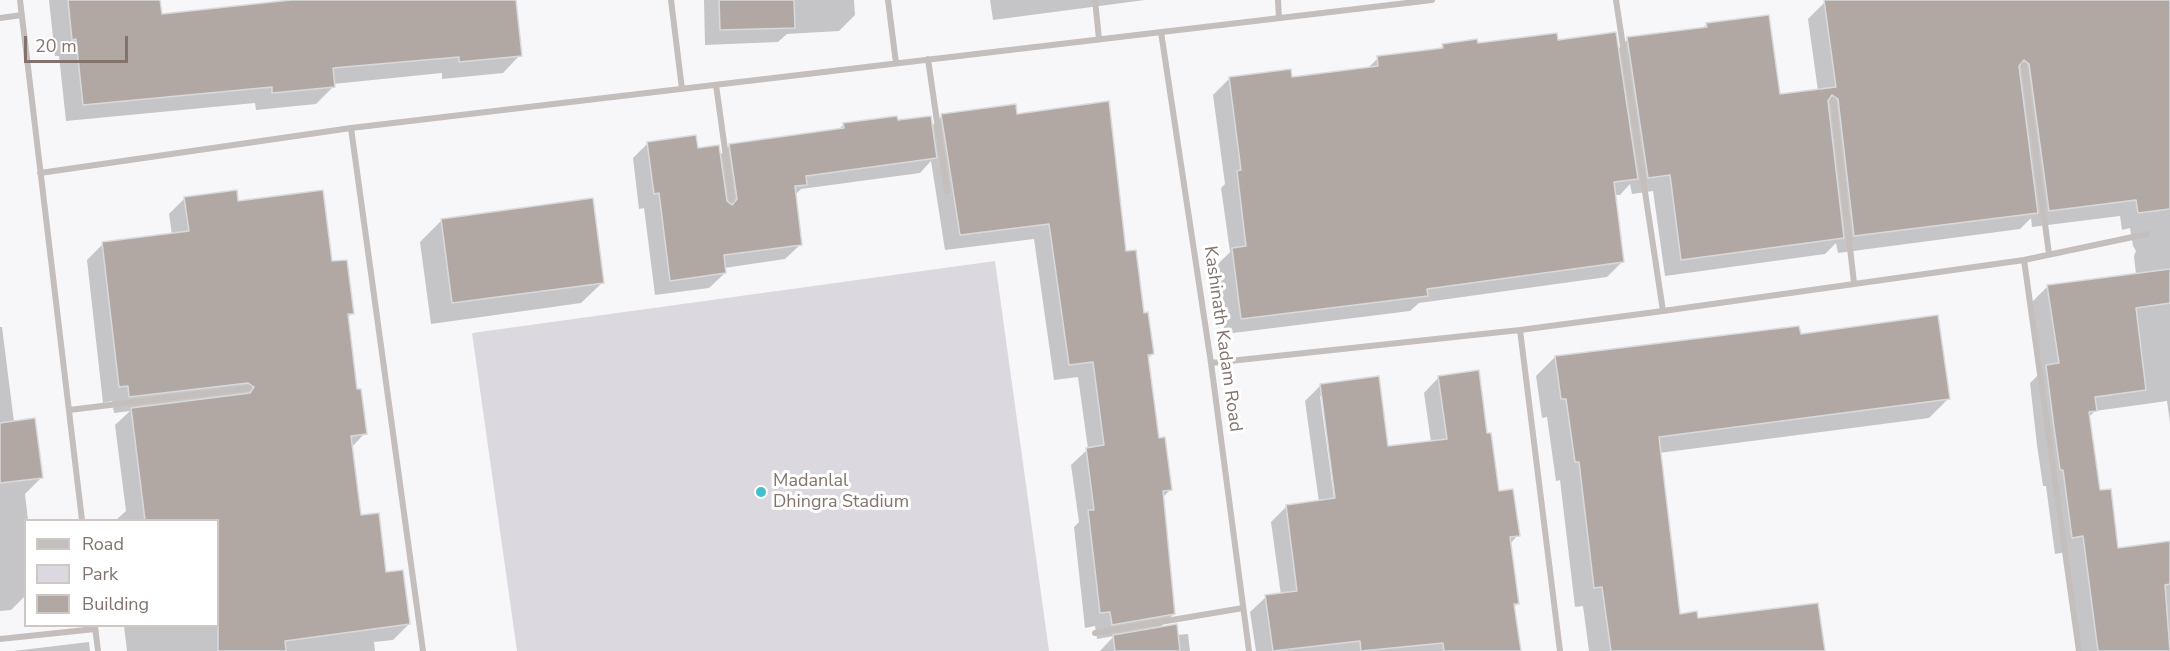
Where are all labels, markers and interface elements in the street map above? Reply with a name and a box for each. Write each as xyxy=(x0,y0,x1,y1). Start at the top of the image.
scale bar xyxy=(27,24,130,62)
text: 20 m xyxy=(35,34,77,58)
street label: Kashinath Kadam Road xyxy=(1198,245,1246,433)
place label: Madanlal Dhingra Stadium xyxy=(773,471,909,514)
marker: Madanlal Dhingra Stadium xyxy=(754,485,768,499)
legend xyxy=(24,519,219,627)
text: Road xyxy=(82,532,124,556)
text: Park xyxy=(82,562,118,586)
text: Building xyxy=(82,592,149,616)

